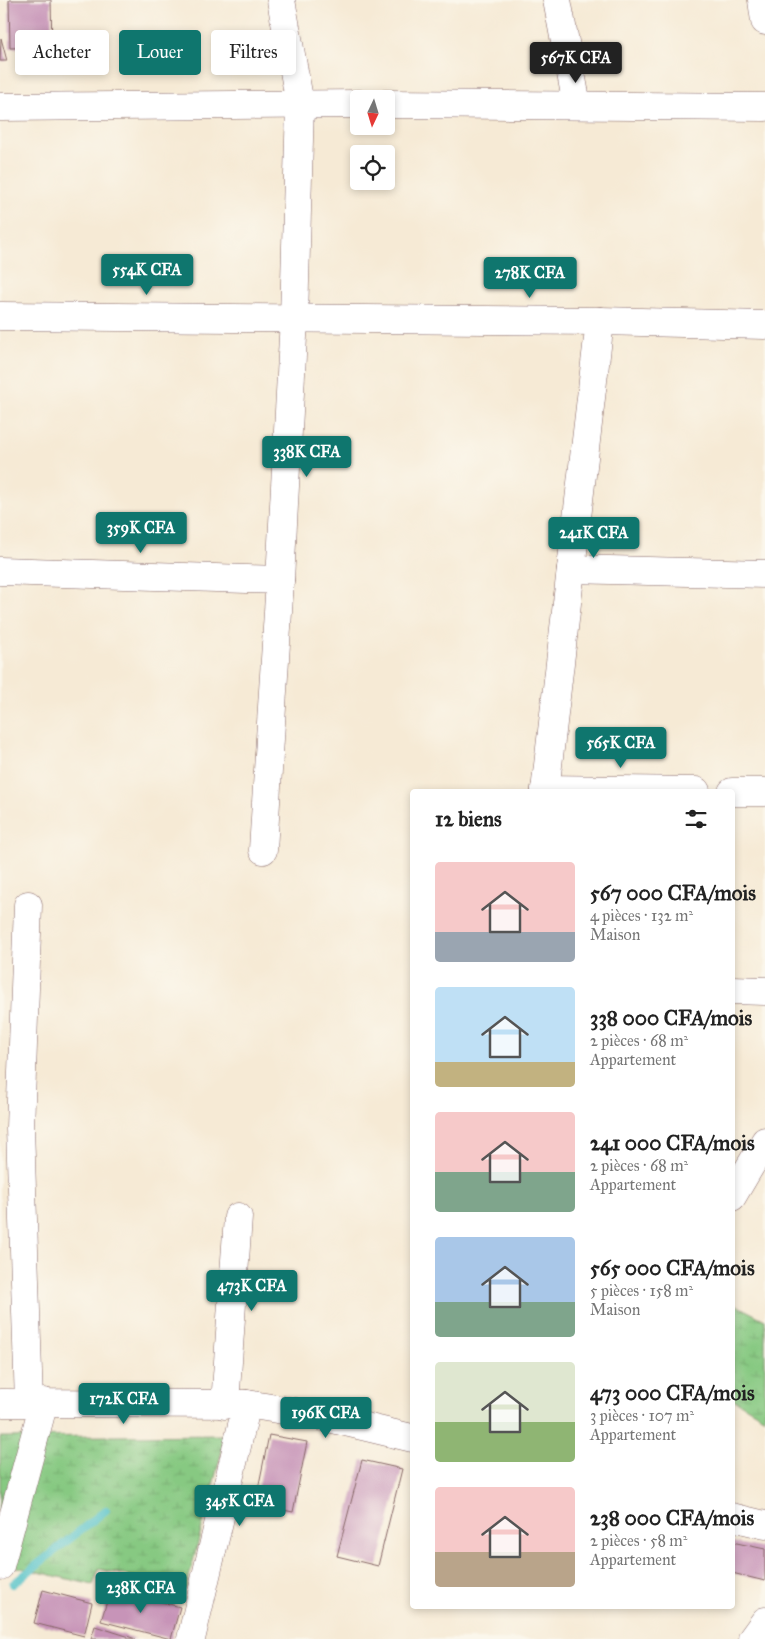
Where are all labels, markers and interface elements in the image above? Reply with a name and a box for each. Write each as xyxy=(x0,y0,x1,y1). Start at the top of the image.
chip: Acheter xyxy=(15,30,109,75)
chip: Louer xyxy=(119,30,201,75)
chip: Filtres xyxy=(211,30,296,75)
pin: 567K CFA xyxy=(524,42,628,84)
text: 567K CFA xyxy=(541,48,611,67)
north arrow xyxy=(350,90,395,135)
map controls xyxy=(350,90,395,190)
button: locate xyxy=(350,145,395,190)
pin: 554K CFA xyxy=(95,254,199,296)
pin: 278K CFA xyxy=(478,256,582,299)
text: 554K CFA xyxy=(112,260,182,279)
text: 278K CFA xyxy=(495,263,565,282)
pin: 338K CFA xyxy=(255,436,359,478)
text: 338K CFA xyxy=(273,442,341,461)
pin: 359K CFA xyxy=(89,512,193,554)
pin: 241K CFA xyxy=(542,516,646,559)
text: 359K CFA xyxy=(107,518,175,537)
text: 241K CFA xyxy=(559,523,629,542)
pin: 565K CFA xyxy=(569,726,673,769)
text: 565K CFA xyxy=(586,733,656,752)
icon: filters xyxy=(682,805,710,833)
text: 12 biens xyxy=(435,806,502,832)
text: 567 000 CFA/mois xyxy=(590,880,756,906)
icon: home xyxy=(475,882,535,942)
text: 4 pièces · 132 m² xyxy=(590,906,693,925)
text: Maison xyxy=(590,925,640,944)
text: 338 000 CFA/mois xyxy=(590,1005,752,1031)
icon: home xyxy=(475,1007,535,1067)
text: 2 pièces · 68 m² xyxy=(590,1031,688,1050)
text: Appartement xyxy=(590,1050,676,1069)
text: 241 000 CFA/mois xyxy=(590,1130,755,1156)
icon: home xyxy=(475,1132,535,1192)
text: 2 pièces · 68 m² xyxy=(590,1156,688,1175)
text: Appartement xyxy=(590,1175,676,1194)
text: 565 000 CFA/mois xyxy=(590,1255,755,1281)
icon: home xyxy=(475,1257,535,1317)
pin: 473K CFA xyxy=(200,1270,304,1312)
text: 473K CFA xyxy=(217,1276,287,1295)
text: 5 pièces · 158 m² xyxy=(590,1281,693,1300)
text: Maison xyxy=(590,1300,640,1319)
text: 473 000 CFA/mois xyxy=(590,1380,755,1406)
pin: 172K CFA xyxy=(72,1382,176,1425)
icon: home xyxy=(475,1382,535,1442)
text: 172K CFA xyxy=(90,1389,158,1408)
pin: 196K CFA xyxy=(274,1396,378,1439)
text: 196K CFA xyxy=(291,1403,361,1422)
text: 3 pièces · 107 m² xyxy=(590,1406,694,1425)
text: Appartement xyxy=(590,1425,676,1444)
pin: 345K CFA xyxy=(188,1484,292,1527)
text: 345K CFA xyxy=(206,1491,274,1510)
text: 238 000 CFA/mois xyxy=(590,1505,754,1531)
icon: home xyxy=(475,1507,535,1567)
text: 2 pièces · 58 m² xyxy=(590,1531,687,1550)
text: Appartement xyxy=(590,1550,676,1569)
pin: 238K CFA xyxy=(89,1572,193,1614)
text: 238K CFA xyxy=(107,1578,175,1597)

